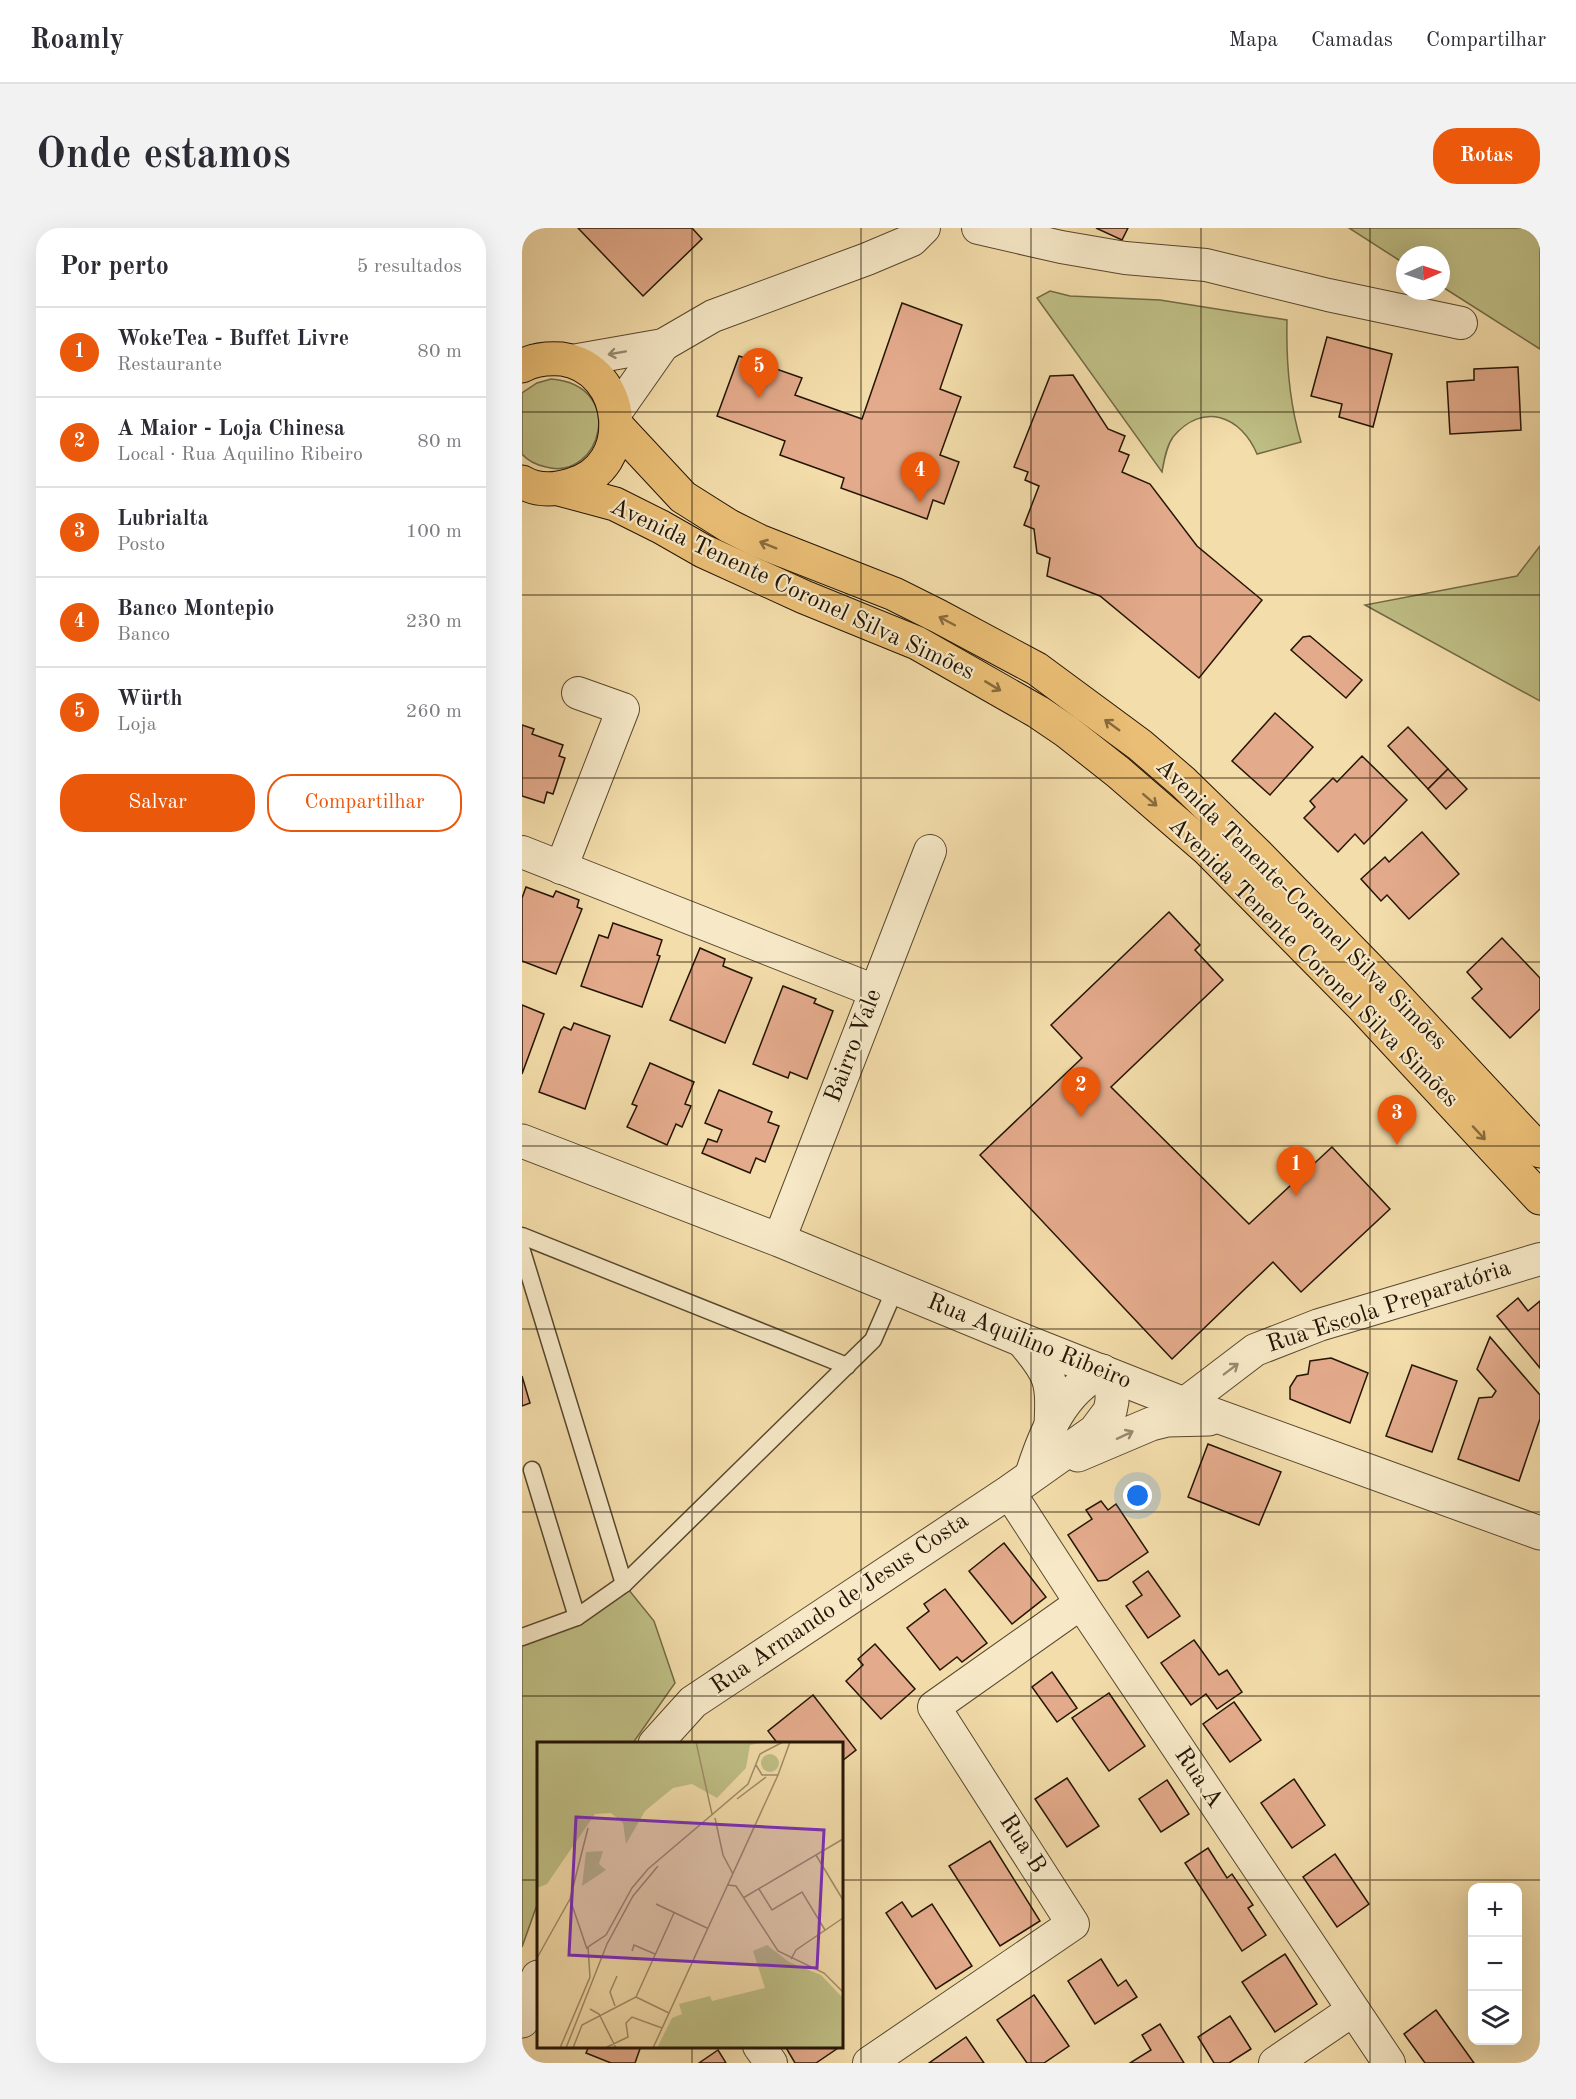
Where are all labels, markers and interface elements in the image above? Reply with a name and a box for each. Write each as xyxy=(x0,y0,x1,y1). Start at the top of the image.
text: Roamly xyxy=(30,27,124,55)
text: Mapa xyxy=(1229,30,1278,51)
text: Camadas xyxy=(1311,30,1393,51)
text: Compartilhar xyxy=(1426,30,1546,51)
button: Rotas xyxy=(1433,128,1540,184)
text: Onde estamos xyxy=(36,135,291,177)
north arrow xyxy=(1396,246,1450,300)
text: Por perto xyxy=(60,254,169,280)
text: 5 resultados xyxy=(357,257,462,277)
text: WokeTea - Buffet Livre xyxy=(117,328,349,350)
text: 1 xyxy=(74,342,85,362)
text: 80 m xyxy=(417,342,462,362)
one-way arrow xyxy=(608,348,628,359)
pin: 5 xyxy=(740,348,778,398)
text: Restaurante xyxy=(117,355,222,375)
text: A Maior - Loja Chinesa xyxy=(117,418,345,440)
text: 2 xyxy=(74,432,85,452)
text: 80 m xyxy=(417,432,462,452)
text: Local · Rua Aquilino Ribeiro xyxy=(117,445,363,465)
pin: 4 xyxy=(900,452,940,502)
street label: Avenida Tenente Coronel Silva Simões xyxy=(606,495,978,685)
text: Lubrialta xyxy=(117,508,209,530)
text: 3 xyxy=(74,522,85,542)
text: 100 m xyxy=(406,522,462,542)
text: Posto xyxy=(117,535,165,555)
one-way arrow xyxy=(759,539,778,550)
text: Banco Montepio xyxy=(117,598,274,620)
text: 4 xyxy=(74,612,85,632)
text: 230 m xyxy=(406,612,462,632)
one-way arrow xyxy=(939,615,957,626)
text: Banco xyxy=(117,625,170,645)
one-way arrow xyxy=(984,680,1001,692)
text: Würth xyxy=(117,688,183,710)
text: 5 xyxy=(74,702,85,722)
text: 260 m xyxy=(406,702,462,722)
text: Loja xyxy=(117,715,157,735)
one-way arrow xyxy=(1105,718,1121,731)
street label: Avenida Tenente-Coronel Silva Simões xyxy=(1151,755,1451,1055)
button: Salvar xyxy=(60,774,255,832)
button: Compartilhar xyxy=(267,774,462,832)
one-way arrow xyxy=(1143,793,1158,807)
street label: Avenida Tenente Coronel Silva Simões xyxy=(1164,814,1462,1112)
street label: Bairro Vale xyxy=(821,986,887,1106)
pin: 2 xyxy=(1062,1068,1100,1117)
pin: 3 xyxy=(1378,1096,1416,1145)
one-way arrow xyxy=(1472,1125,1486,1140)
pin: 1 xyxy=(1276,1146,1316,1196)
street label: Rua Escola Preparatória xyxy=(1264,1256,1514,1358)
street label: Rua Aquilino Ribeiro xyxy=(923,1290,1135,1394)
one-way arrow xyxy=(1222,1362,1238,1375)
one-way arrow xyxy=(1115,1428,1133,1440)
your location xyxy=(1123,1481,1152,1510)
street label: Rua Armando de Jesus Costa xyxy=(707,1509,973,1699)
inset map xyxy=(537,1742,843,2048)
street label: Rua A xyxy=(1169,1744,1227,1812)
street label: Rua B xyxy=(994,1810,1050,1878)
map controls xyxy=(1468,1883,1522,2045)
button: + xyxy=(1468,1883,1522,1937)
button: − xyxy=(1468,1937,1522,1991)
button: layers xyxy=(1468,1991,1522,2045)

